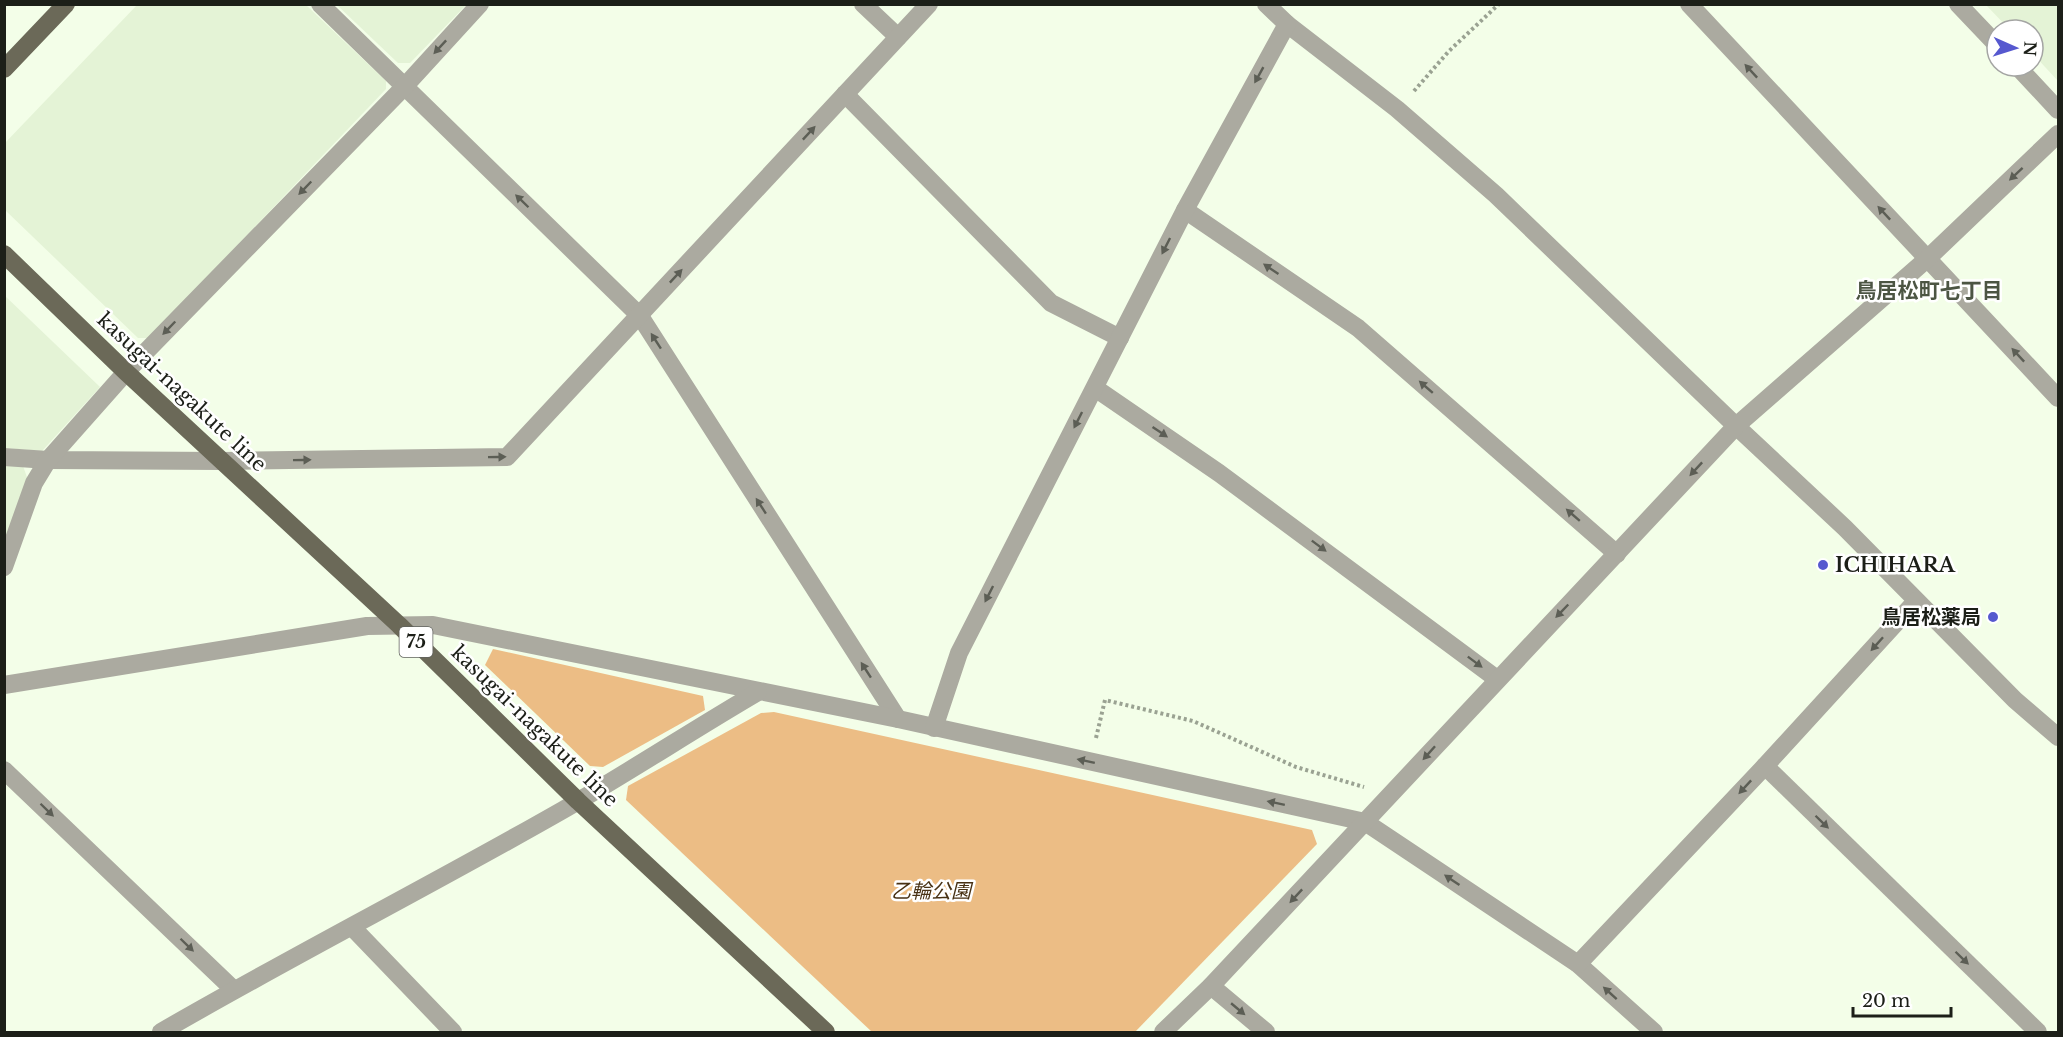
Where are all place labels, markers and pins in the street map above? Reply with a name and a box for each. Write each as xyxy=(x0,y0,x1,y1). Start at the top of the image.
place label: ICHIHARA xyxy=(1835,553,1956,577)
marker: ICHIHARA xyxy=(1816,558,1830,572)
place label: 鳥居松薬局 xyxy=(1881,605,1981,629)
marker: 鳥居松薬局 xyxy=(1986,610,2000,624)

